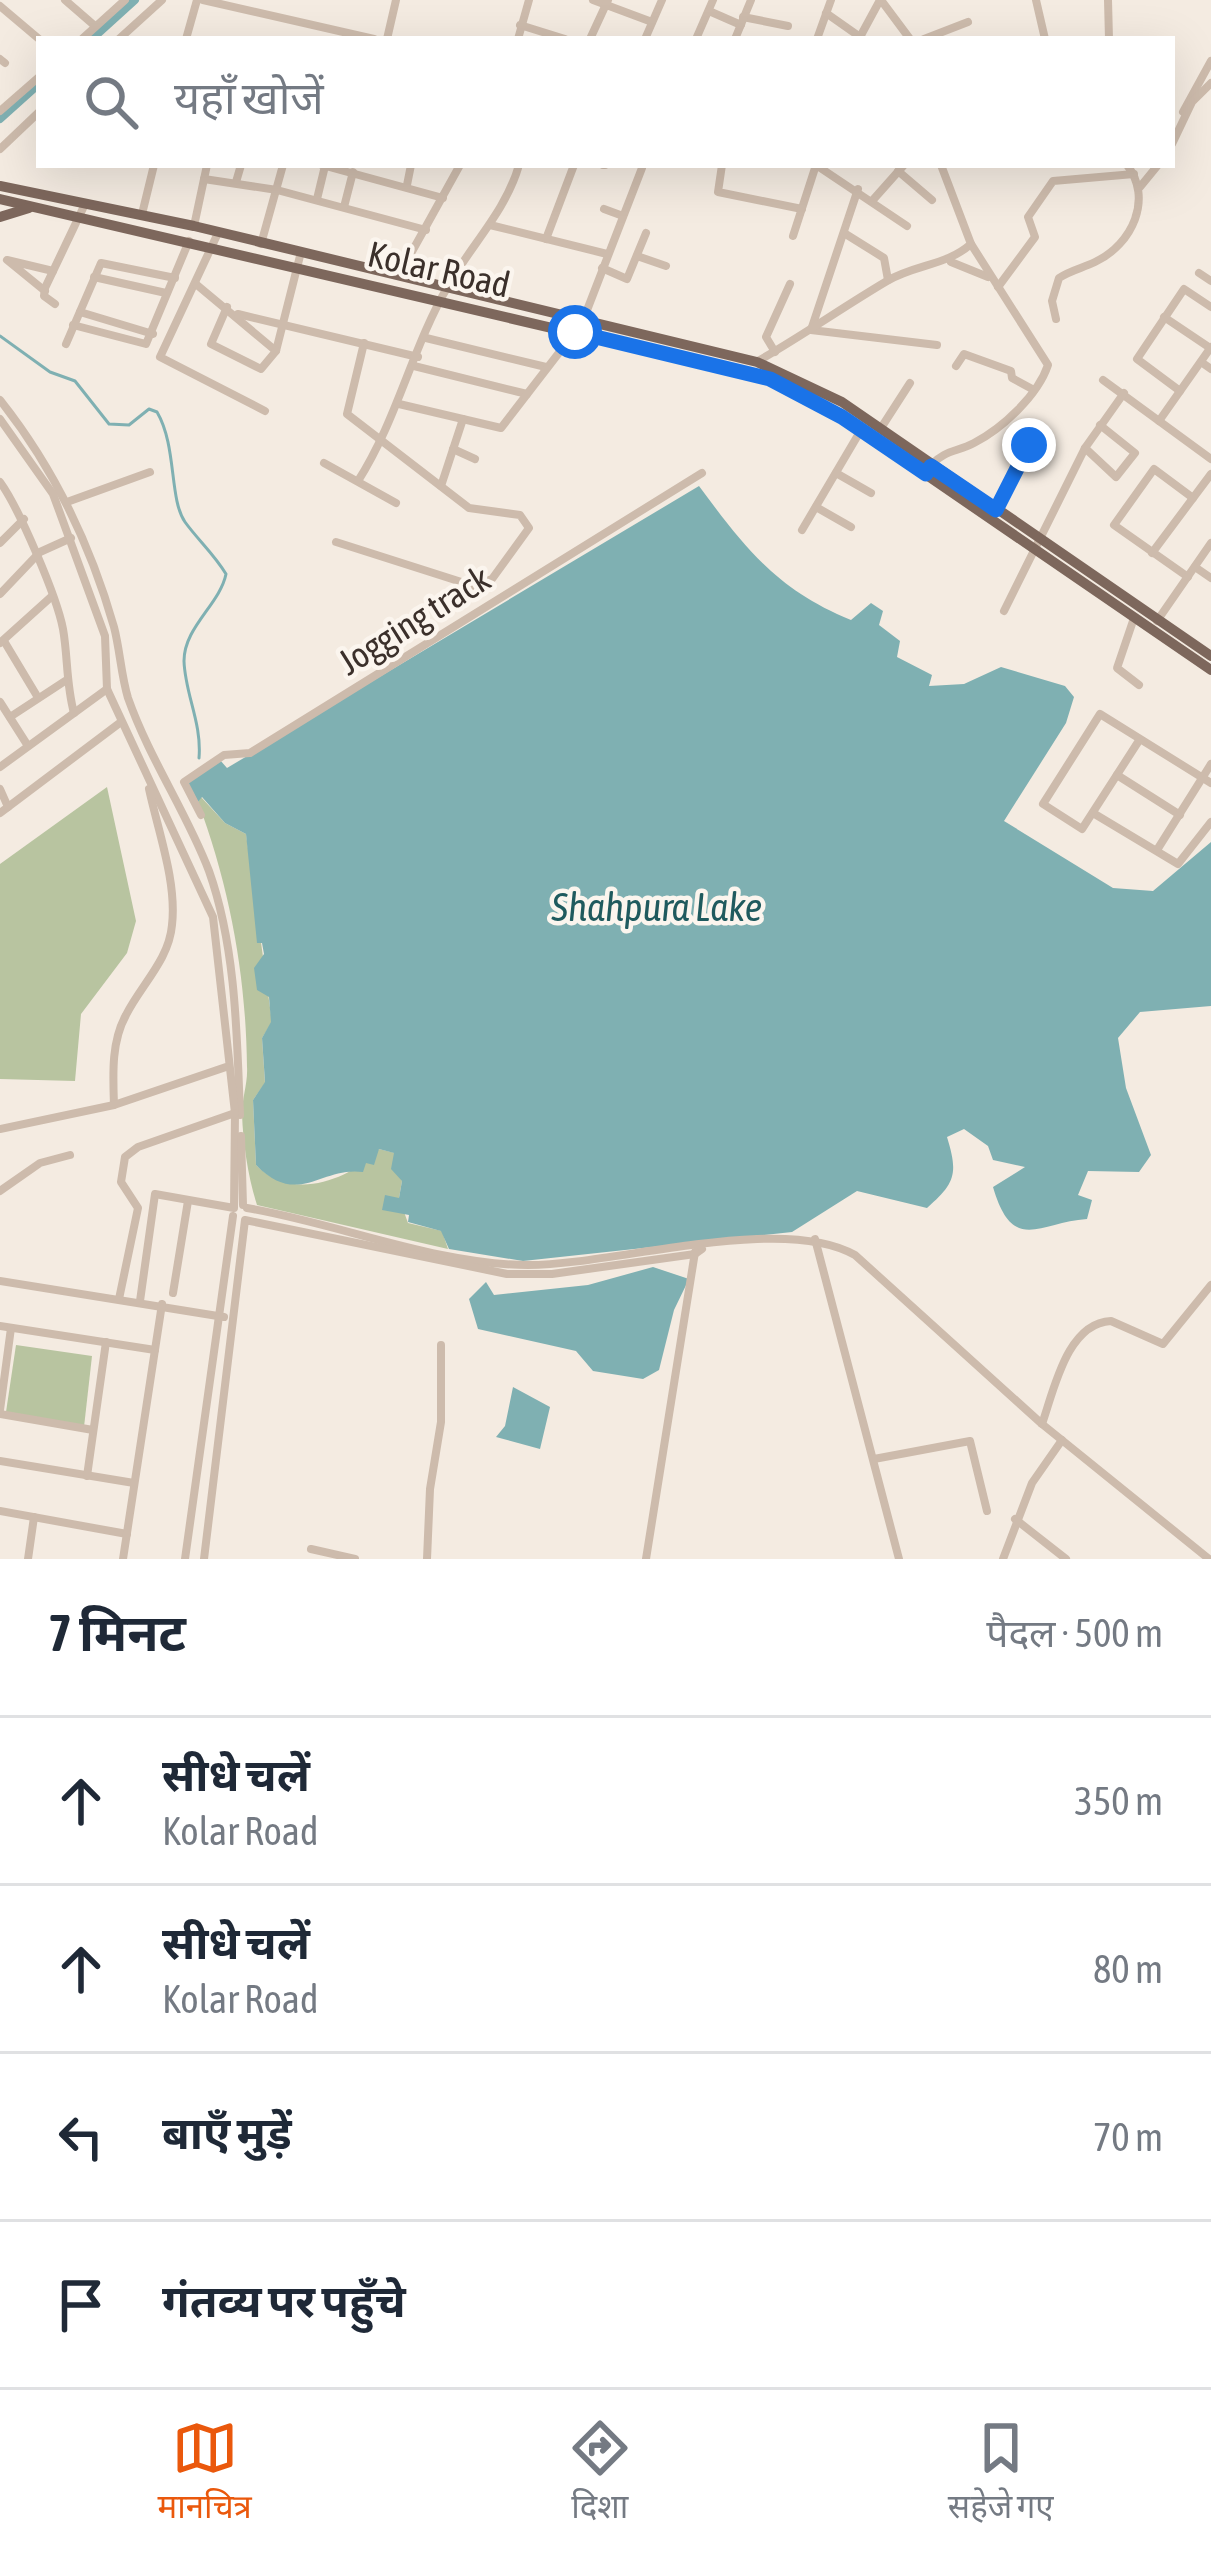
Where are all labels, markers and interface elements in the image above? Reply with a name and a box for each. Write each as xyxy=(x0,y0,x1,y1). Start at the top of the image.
search box xyxy=(36,36,1175,168)
icon: search xyxy=(78,69,144,135)
text: यहाँ खोजें xyxy=(174,72,324,124)
street label: Kolar Road xyxy=(364,232,514,306)
route start xyxy=(548,305,602,359)
route end xyxy=(1002,418,1056,472)
street label: Jogging track xyxy=(330,557,498,683)
water label: Shahpura Lake xyxy=(551,885,762,929)
text: 7 मिनट xyxy=(48,1603,186,1662)
text: पैदल · 500 m xyxy=(986,1611,1163,1655)
text: सीधे चलें xyxy=(162,1749,310,1801)
icon: ahead xyxy=(48,1768,114,1834)
text: 350 m xyxy=(1075,1779,1163,1823)
text: Kolar Road xyxy=(162,1809,318,1853)
text: सीधे चलें xyxy=(162,1917,310,1969)
icon: ahead xyxy=(48,1936,114,2002)
text: 80 m xyxy=(1093,1947,1163,1991)
text: Kolar Road xyxy=(162,1977,318,2021)
icon: left xyxy=(48,2104,114,2170)
text: बाएँ मुड़ें xyxy=(162,2107,292,2159)
text: 70 m xyxy=(1093,2115,1163,2159)
icon: arrive xyxy=(48,2272,114,2338)
text: गंतव्य पर पहुँचे xyxy=(162,2275,406,2327)
tab: मानचित्र xyxy=(158,2415,252,2531)
tab: दिशा xyxy=(567,2415,633,2531)
tab: सहेजे गए xyxy=(948,2415,1054,2531)

